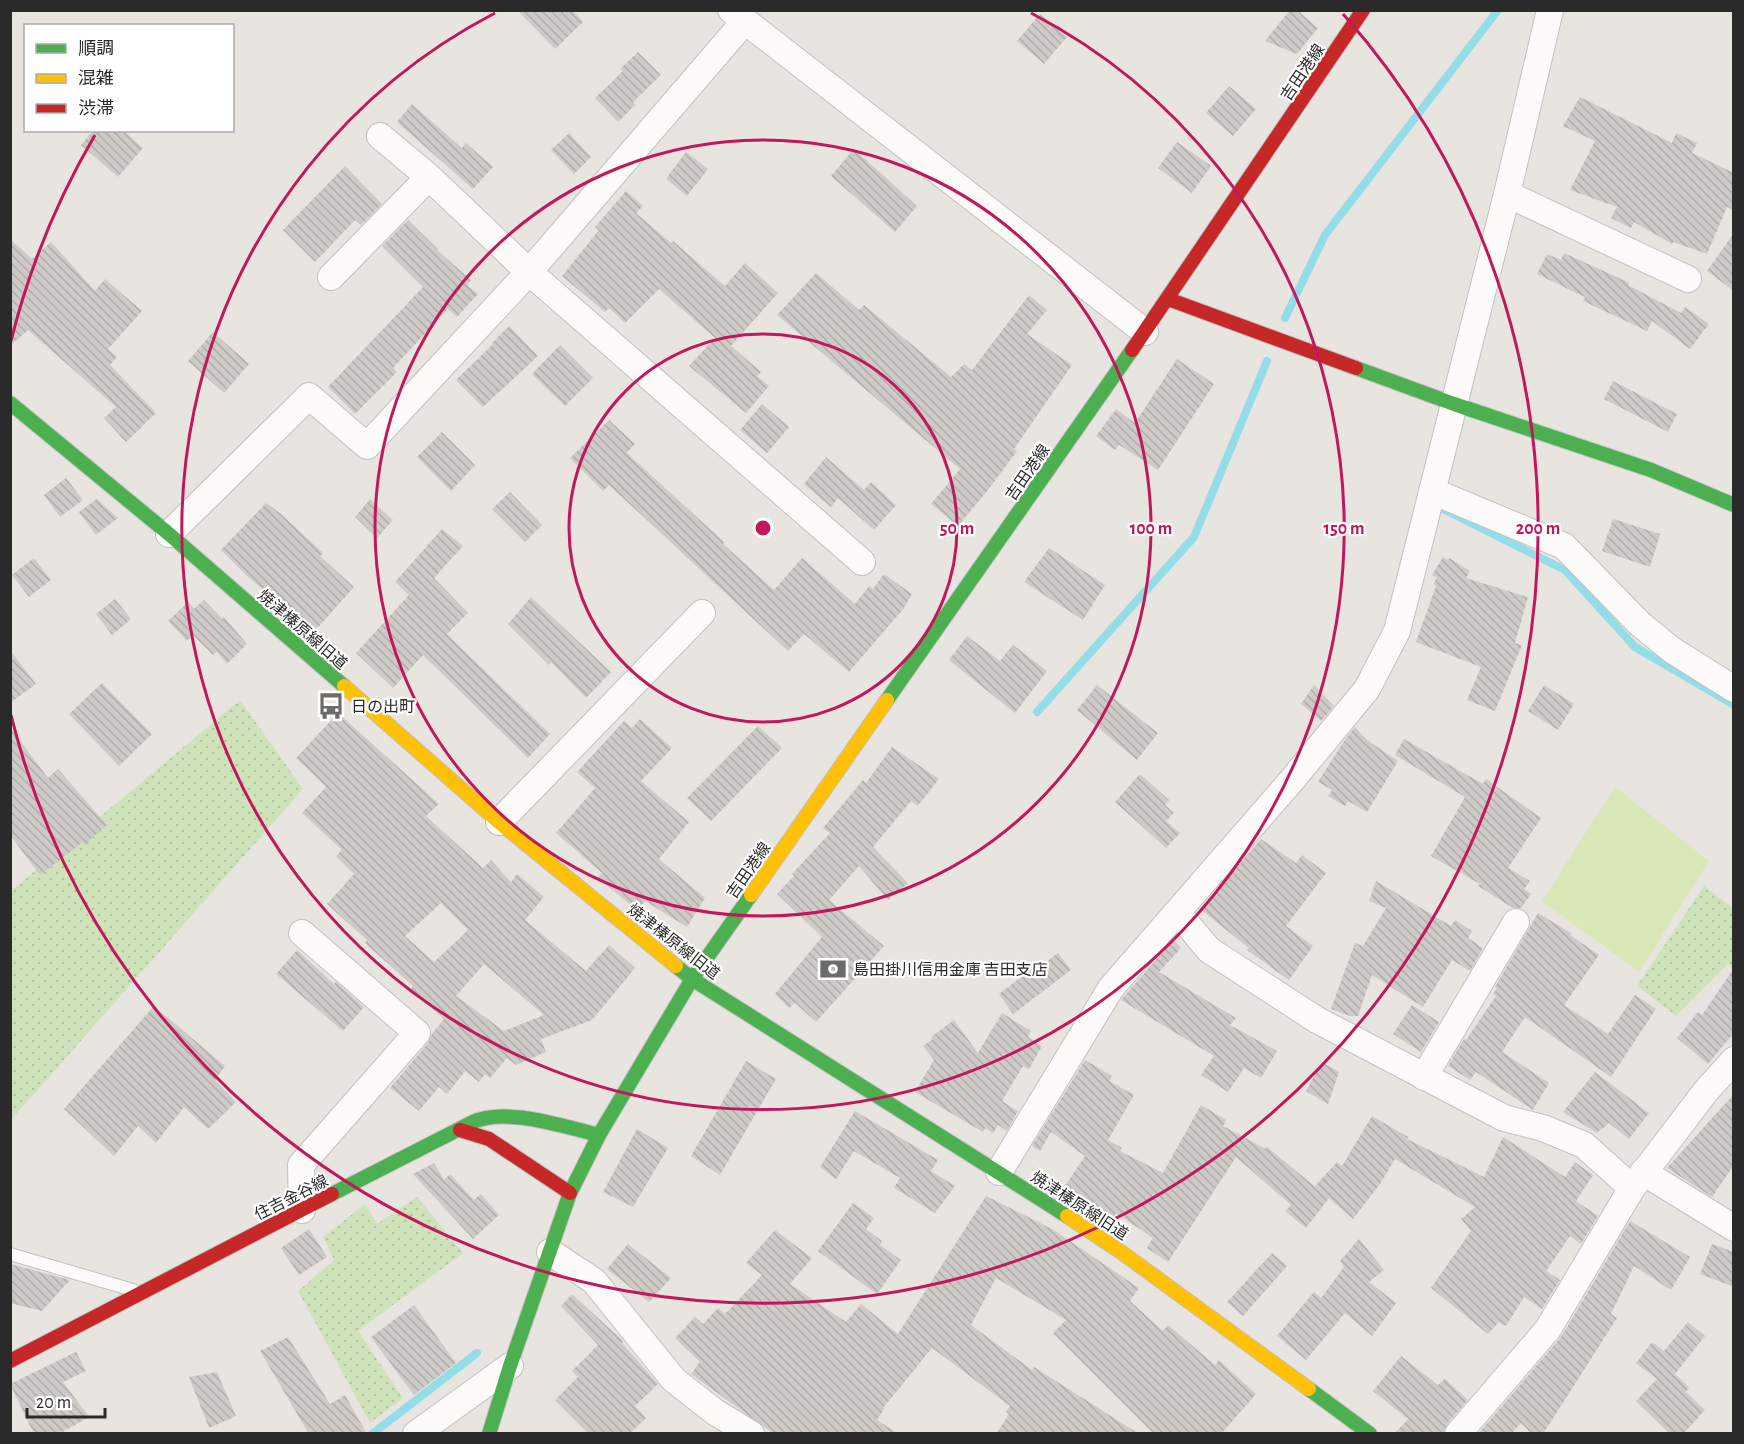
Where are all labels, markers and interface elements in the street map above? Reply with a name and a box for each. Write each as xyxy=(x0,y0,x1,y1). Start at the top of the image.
legend xyxy=(24,24,234,132)
text: 順調 xyxy=(78,40,114,58)
street label: 吉田港線 xyxy=(1277,41,1327,104)
text: 混雑 xyxy=(78,68,114,88)
text: 渋滞 xyxy=(78,99,114,118)
street label: 吉田港線 xyxy=(1002,441,1053,503)
centre of rings xyxy=(753,518,773,538)
text: 50 m xyxy=(940,520,974,538)
text: 100 m xyxy=(1130,520,1172,538)
text: 150 m xyxy=(1324,520,1364,538)
text: 200 m xyxy=(1516,520,1560,538)
street label: 焼津榛原線旧道 xyxy=(255,586,351,673)
bus stop icon: 日の出町 xyxy=(316,691,346,721)
place label: 日の出町 xyxy=(351,699,415,715)
street label: 吉田港線 xyxy=(723,839,774,901)
street label: 焼津榛原線旧道 xyxy=(624,900,723,983)
bank icon: 島田掛川信用金庫 吉田支店 xyxy=(818,954,848,984)
place label: 島田掛川信用金庫 吉田支店 xyxy=(853,961,1048,978)
street label: 焼津榛原線旧道 xyxy=(1028,1168,1131,1243)
street label: 住吉金谷線 xyxy=(252,1172,331,1223)
scale bar xyxy=(27,1381,105,1419)
text: 20 m xyxy=(36,1394,71,1412)

